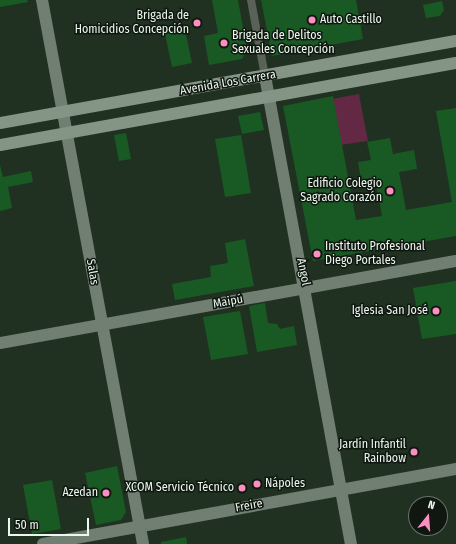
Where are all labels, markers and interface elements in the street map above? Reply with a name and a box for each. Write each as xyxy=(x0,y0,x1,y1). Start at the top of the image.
place label: Brigada de Homicidios Concepción xyxy=(75,9,189,37)
place label: Auto Castillo xyxy=(320,13,382,27)
marker: Auto Castillo xyxy=(307,15,317,25)
marker: Brigada de Homicidios Concepción xyxy=(192,18,202,28)
place label: Brigada de Delitos Sexuales Concepción xyxy=(232,29,334,57)
marker: Brigada de Delitos Sexuales Concepción xyxy=(219,38,229,48)
street label: Avenida Los Carrera xyxy=(179,68,277,98)
place label: Edificio Colegio Sagrado Corazón xyxy=(300,177,382,205)
marker: Edificio Colegio Sagrado Corazón xyxy=(385,186,395,196)
place label: Instituto Profesional Diego Portales xyxy=(325,240,425,268)
marker: Instituto Profesional Diego Portales xyxy=(312,249,322,259)
street label: Angol xyxy=(293,257,313,287)
street label: Salas xyxy=(83,258,101,286)
street label: Maipú xyxy=(212,292,244,312)
place label: Iglesia San José xyxy=(352,304,428,318)
marker: Iglesia San José xyxy=(431,306,441,316)
place label: Jardín Infantil Rainbow xyxy=(339,438,406,466)
marker: Jardín Infantil Rainbow xyxy=(409,447,419,457)
place label: Nápoles xyxy=(265,477,305,491)
marker: Nápoles xyxy=(252,479,262,489)
place label: XCOM Servicio Técnico xyxy=(125,481,234,495)
marker: XCOM Servicio Técnico xyxy=(237,483,247,493)
place label: Azedan xyxy=(62,486,98,500)
marker: Azedan xyxy=(101,488,111,498)
north arrow xyxy=(408,496,448,536)
street label: Freire xyxy=(234,497,264,515)
text: N xyxy=(426,498,436,512)
scale bar xyxy=(10,510,91,536)
text: 50 m xyxy=(15,518,39,532)

